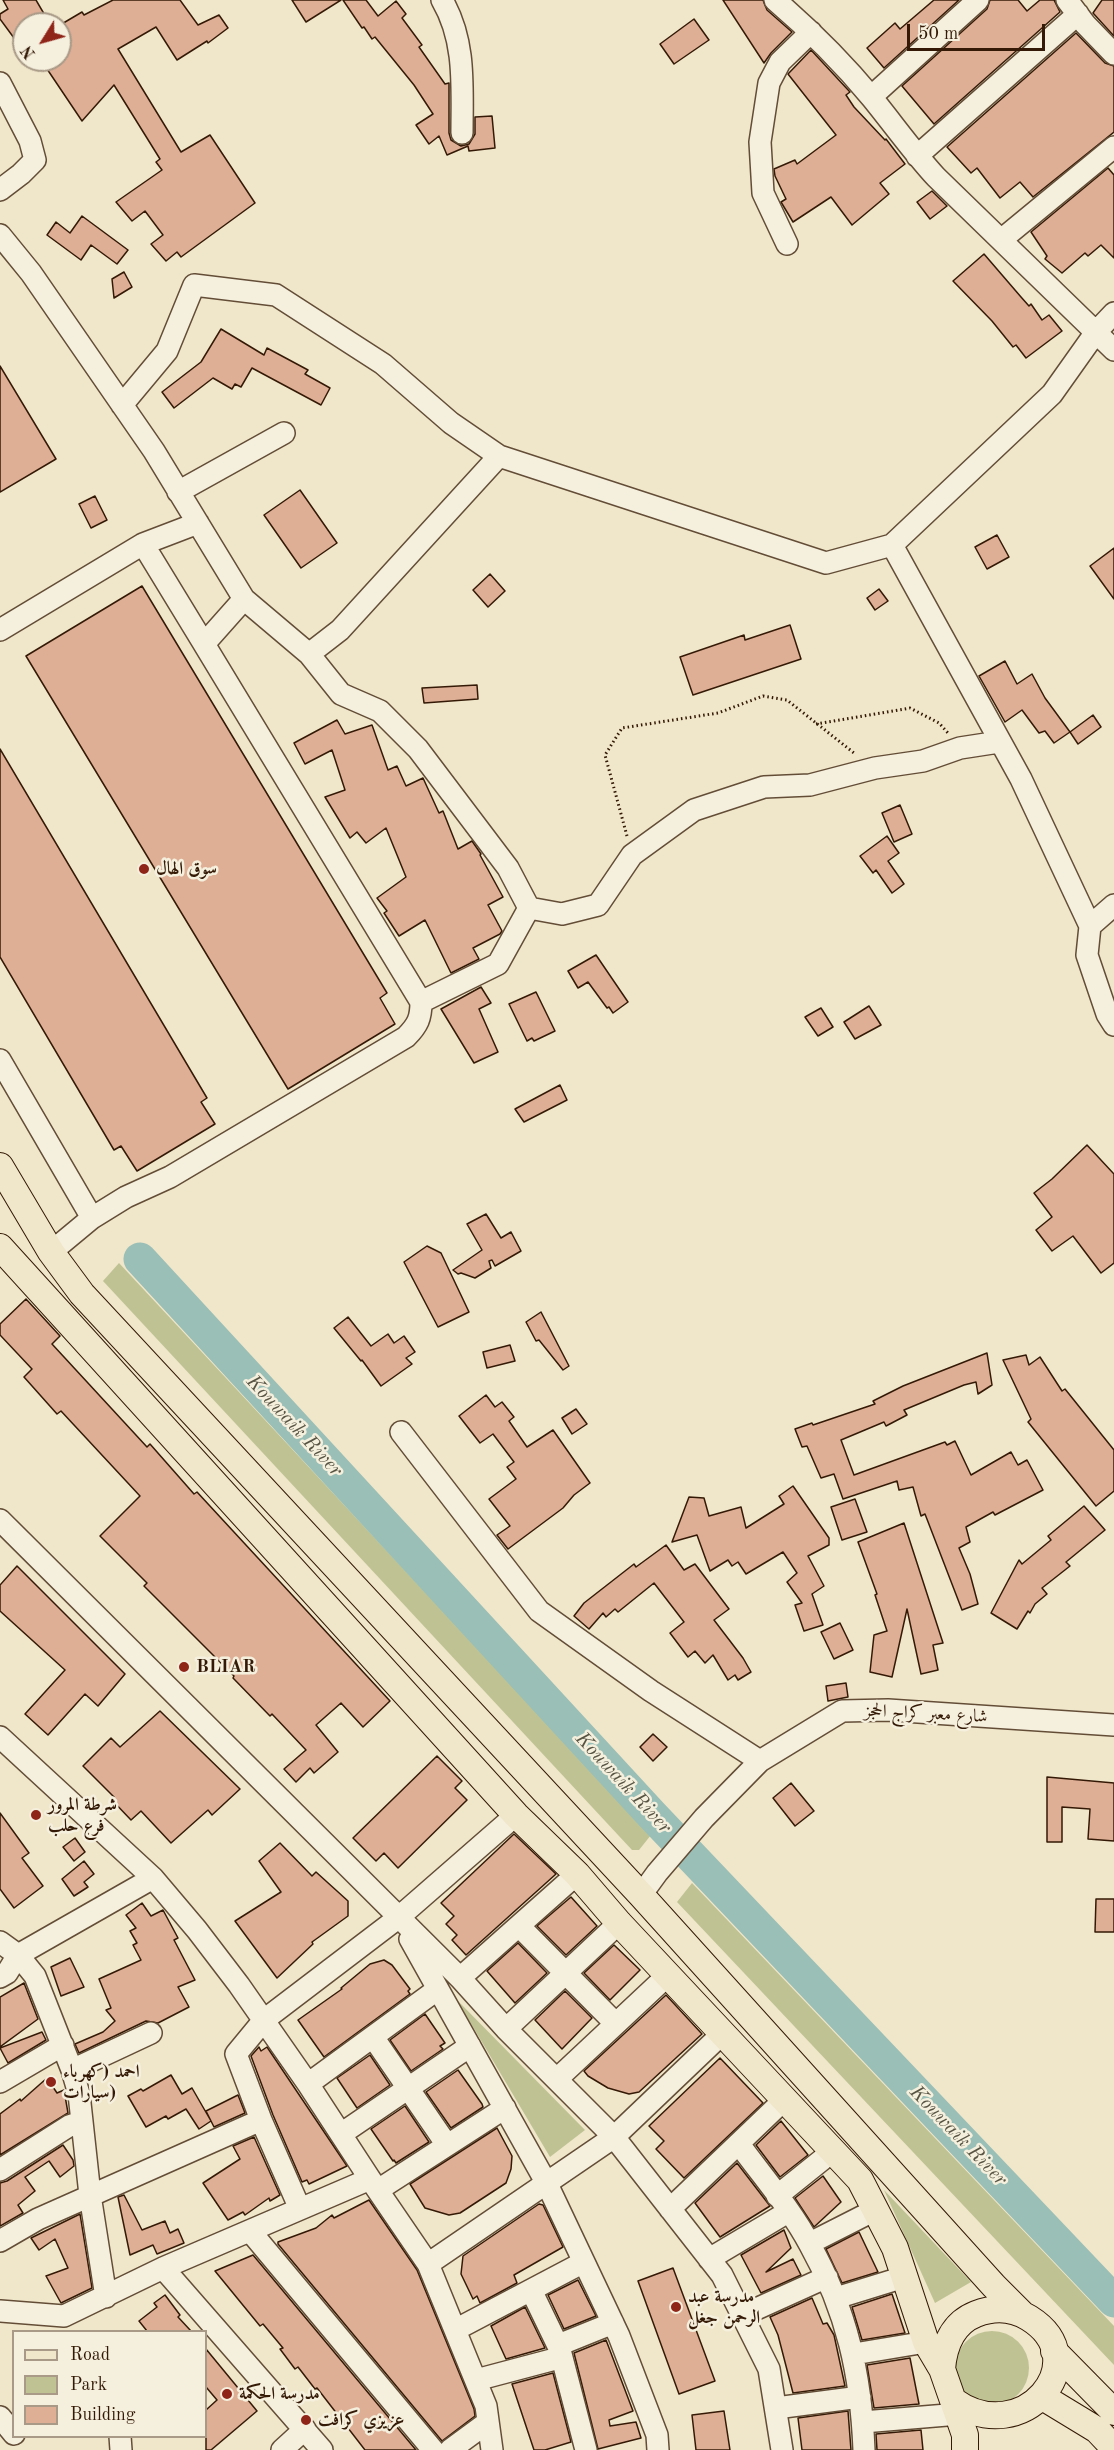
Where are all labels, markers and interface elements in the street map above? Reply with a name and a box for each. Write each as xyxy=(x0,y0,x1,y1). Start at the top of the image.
north arrow xyxy=(12,12,72,72)
scale bar xyxy=(910,12,1048,50)
text: 50 m xyxy=(918,25,958,43)
text: N xyxy=(19,42,39,61)
place label: سوق الهال xyxy=(156,858,217,880)
marker: سوق الهال xyxy=(137,862,151,876)
water label: Kouwaik River xyxy=(241,1370,347,1482)
place label: BLIAR xyxy=(196,1656,255,1678)
marker: BLIAR xyxy=(177,1660,191,1674)
street label: شارع معبر كراج الحجز xyxy=(864,1700,988,1728)
water label: Kouwaik River xyxy=(570,1727,676,1839)
place label: شرطة المرور فرع حلب xyxy=(48,1794,117,1836)
marker: شرطة المرور فرع حلب xyxy=(29,1808,43,1822)
place label: احمد (كهرباء سيارات) xyxy=(63,2061,140,2104)
marker: احمد (كهرباء سيارات) xyxy=(44,2075,58,2089)
water label: Kouwaik River xyxy=(904,2081,1012,2191)
place label: مدرسة عبد الرحمن جغل xyxy=(688,2286,760,2328)
marker: مدرسة عبد الرحمن جغل xyxy=(669,2300,683,2314)
legend xyxy=(12,2330,207,2438)
text: Road xyxy=(70,2346,110,2364)
text: Park xyxy=(70,2376,107,2394)
place label: مدرسة الحكمة xyxy=(239,2383,320,2405)
marker: مدرسة الحكمة xyxy=(220,2387,234,2401)
text: Building xyxy=(70,2406,135,2424)
place label: عزيزي كرافت xyxy=(318,2409,404,2431)
marker: عزيزي كرافت xyxy=(299,2413,313,2427)

